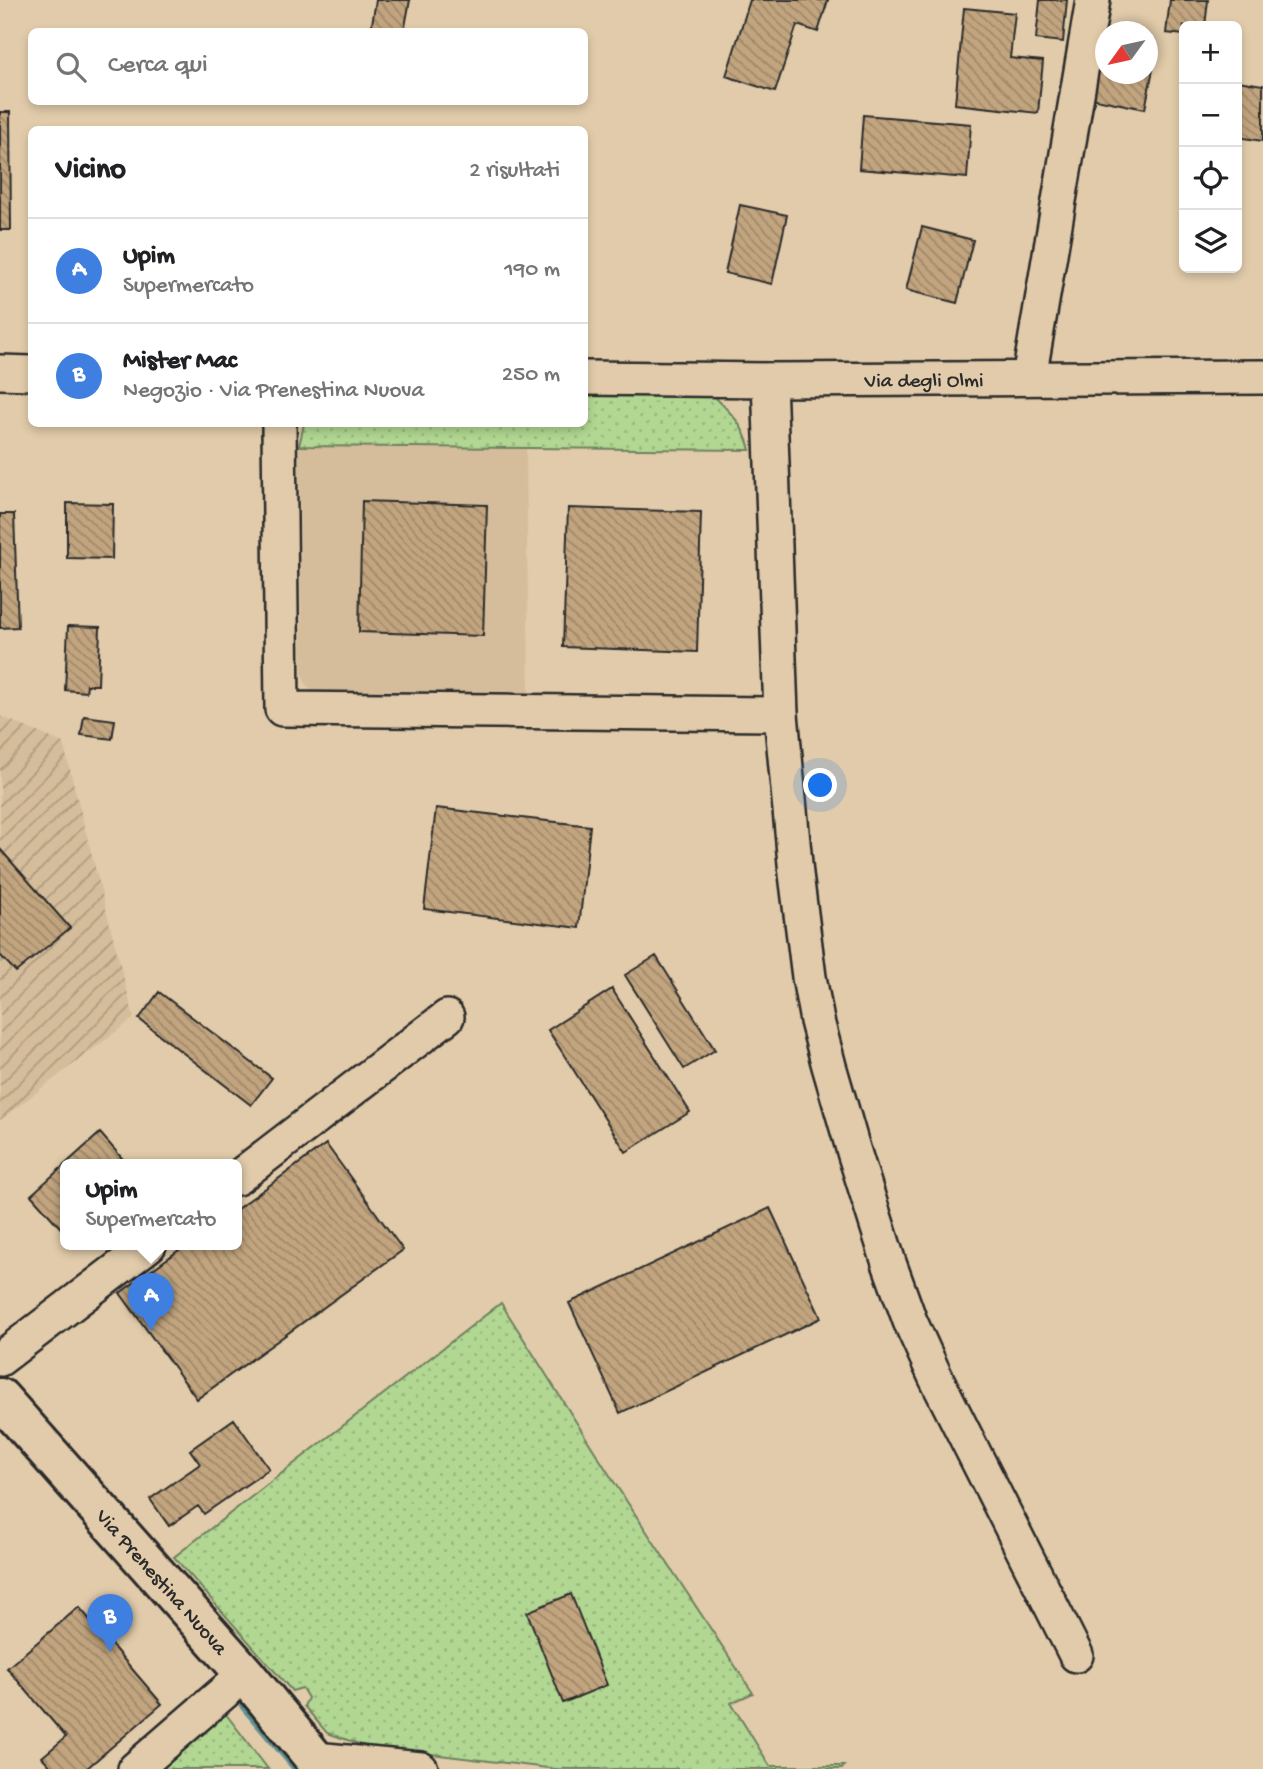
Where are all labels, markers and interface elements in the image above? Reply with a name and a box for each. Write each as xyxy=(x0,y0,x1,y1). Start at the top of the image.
north arrow xyxy=(1095,21,1158,84)
map controls xyxy=(1179,21,1242,273)
button: + xyxy=(1179,21,1242,84)
search box xyxy=(28,28,588,105)
icon: search xyxy=(52,48,90,86)
text: Cerca qui xyxy=(108,51,208,82)
button: − xyxy=(1179,84,1242,147)
button: locate xyxy=(1179,147,1242,210)
text: Vicino xyxy=(56,154,126,189)
text: 2 risultati xyxy=(469,158,560,185)
button: layers xyxy=(1179,210,1242,273)
text: Upim xyxy=(123,242,175,273)
text: A xyxy=(72,257,86,284)
text: 190 m xyxy=(504,257,560,284)
text: Supermercato xyxy=(123,273,254,300)
text: Mister Mac xyxy=(123,347,237,378)
text: B xyxy=(73,362,85,389)
text: 250 m xyxy=(502,362,560,389)
street label: Via degli Olmi xyxy=(863,370,984,395)
text: Negozio · Via Prenestina Nuova xyxy=(123,378,424,405)
your location xyxy=(803,768,837,802)
popup xyxy=(60,1159,242,1250)
text: Upim xyxy=(85,1176,137,1207)
text: Supermercato xyxy=(85,1207,217,1234)
pin: A xyxy=(128,1273,174,1331)
street label: Via Prenestina Nuova xyxy=(88,1505,232,1663)
pin: B xyxy=(87,1594,133,1652)

